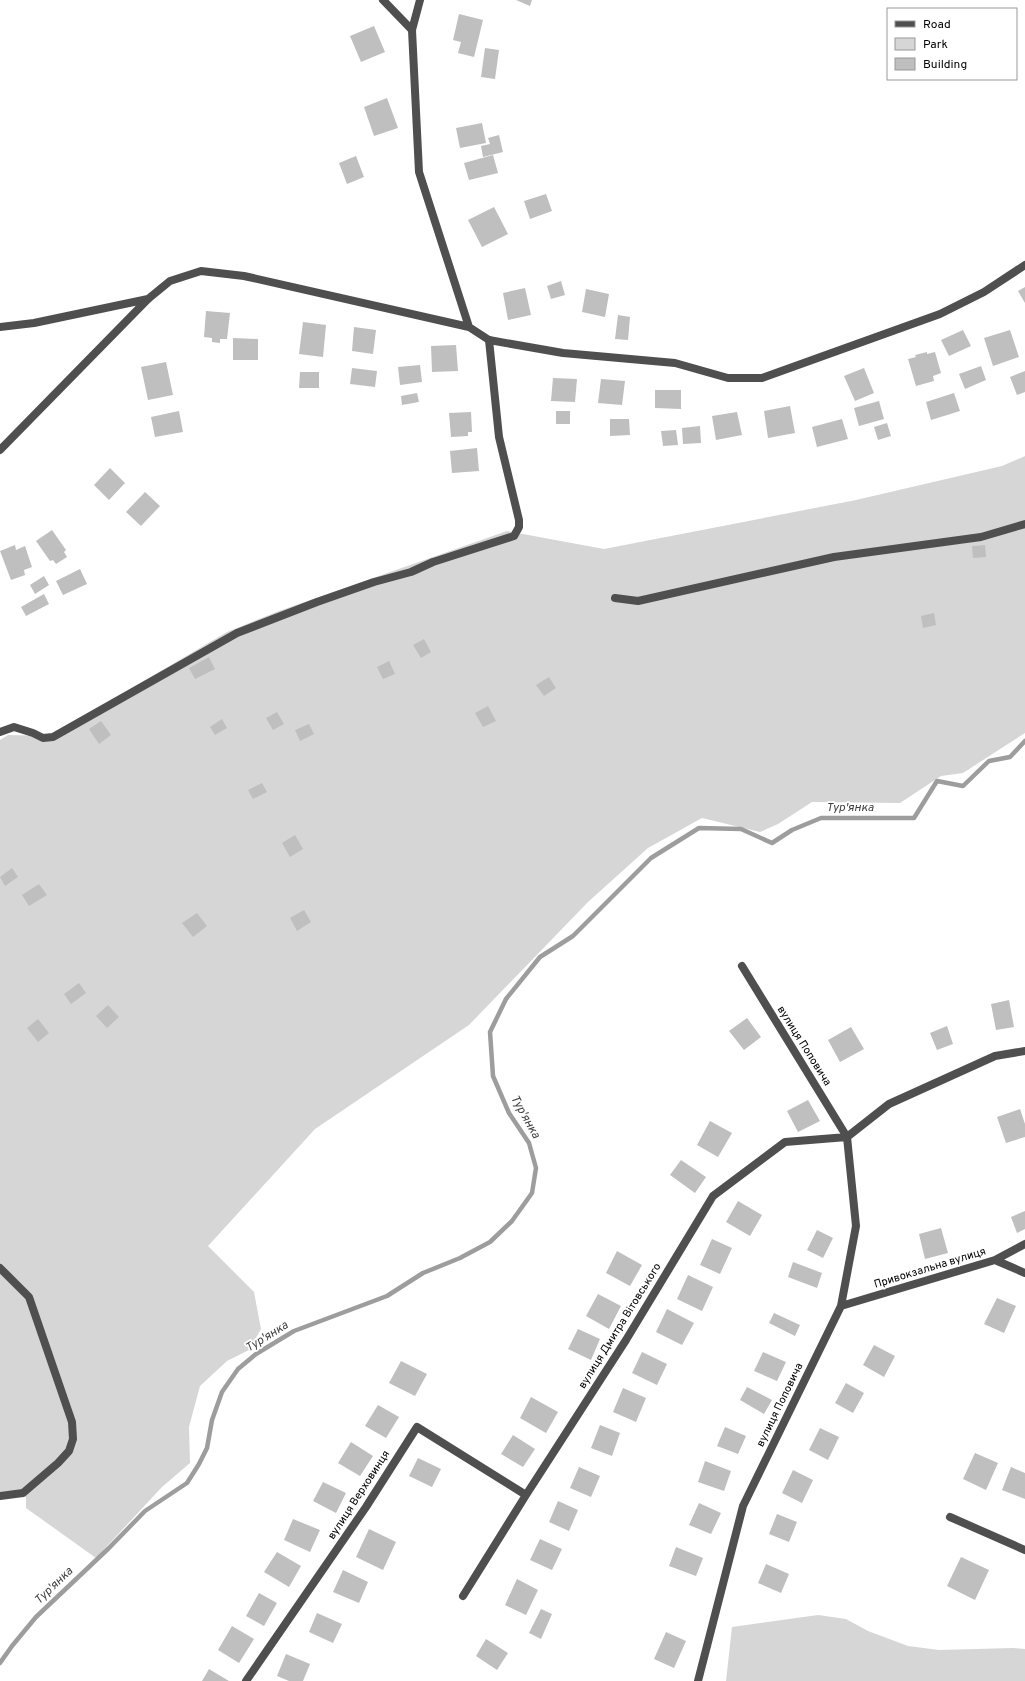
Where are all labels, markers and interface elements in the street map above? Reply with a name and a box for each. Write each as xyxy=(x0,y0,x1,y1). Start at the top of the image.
legend xyxy=(887,8,1017,80)
text: Road xyxy=(923,17,951,33)
text: Park xyxy=(923,37,948,53)
text: Building xyxy=(923,57,967,73)
water label: Тур'янка xyxy=(826,800,875,816)
street label: вулиця Поповича xyxy=(774,1003,834,1089)
water label: Тур'янка xyxy=(506,1092,544,1142)
street label: Привокзальна вулиця xyxy=(872,1244,988,1292)
street label: вулиця Дмитра Вітовського xyxy=(575,1261,665,1391)
water label: Тур'янка xyxy=(243,1317,292,1356)
street label: вулиця Поповича xyxy=(754,1361,806,1449)
street label: вулиця Верховинця xyxy=(325,1448,393,1542)
water label: Тур'янка xyxy=(31,1563,77,1608)

